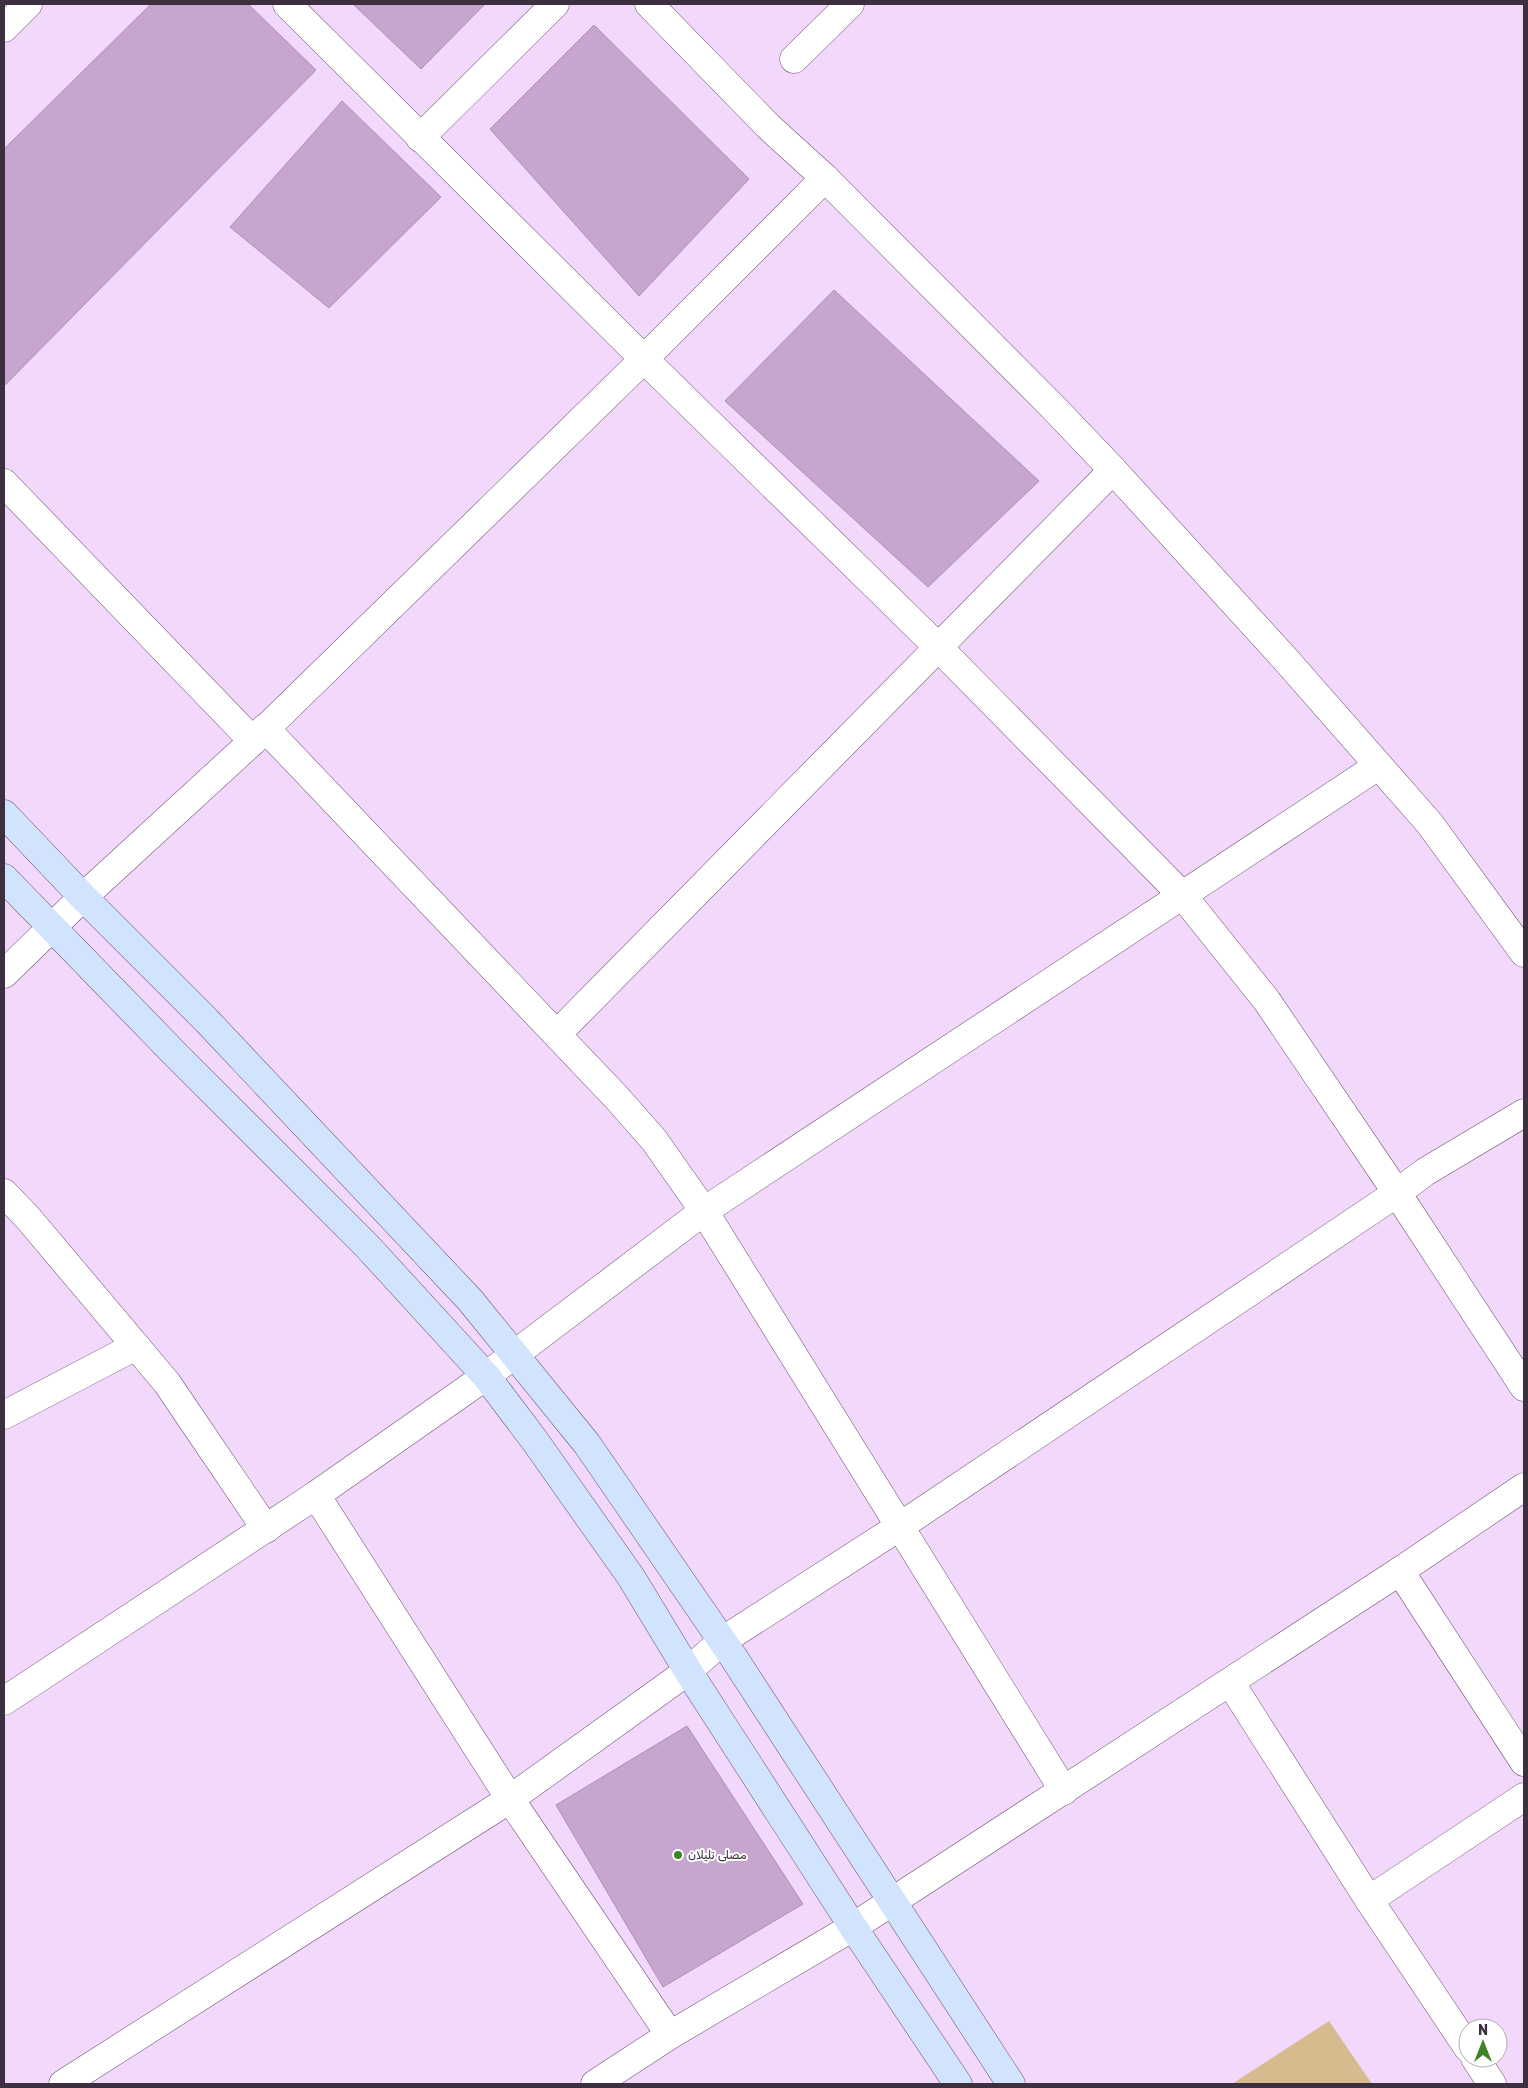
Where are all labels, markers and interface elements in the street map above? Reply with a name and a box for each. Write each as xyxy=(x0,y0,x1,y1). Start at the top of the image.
place label: مصلى تليلان xyxy=(688,1848,747,1862)
marker: مصلى تليلان xyxy=(672,1849,684,1861)
north arrow xyxy=(1458,2018,1508,2068)
text: N xyxy=(1478,2022,1488,2039)

